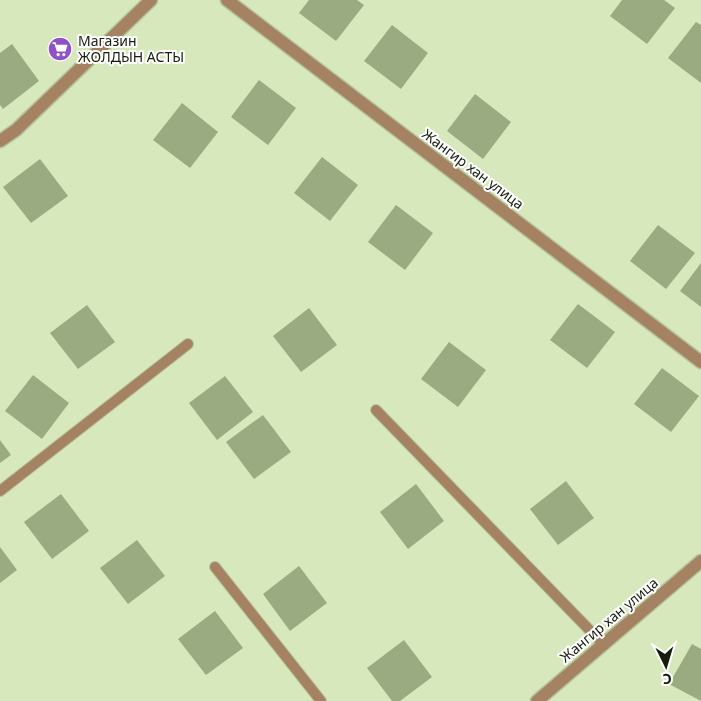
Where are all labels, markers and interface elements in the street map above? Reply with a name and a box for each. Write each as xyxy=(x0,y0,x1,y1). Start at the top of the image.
place label: Магазин ЖОЛДЫН АСТЫ xyxy=(78,31,184,66)
supermarket icon: Магазин ЖОЛДЫН АСТЫ xyxy=(47,36,73,62)
street label: Жангир хан улица xyxy=(419,124,528,213)
street label: Жангир хан улица xyxy=(556,573,662,666)
north arrow xyxy=(641,641,691,691)
text: С xyxy=(662,670,673,689)

